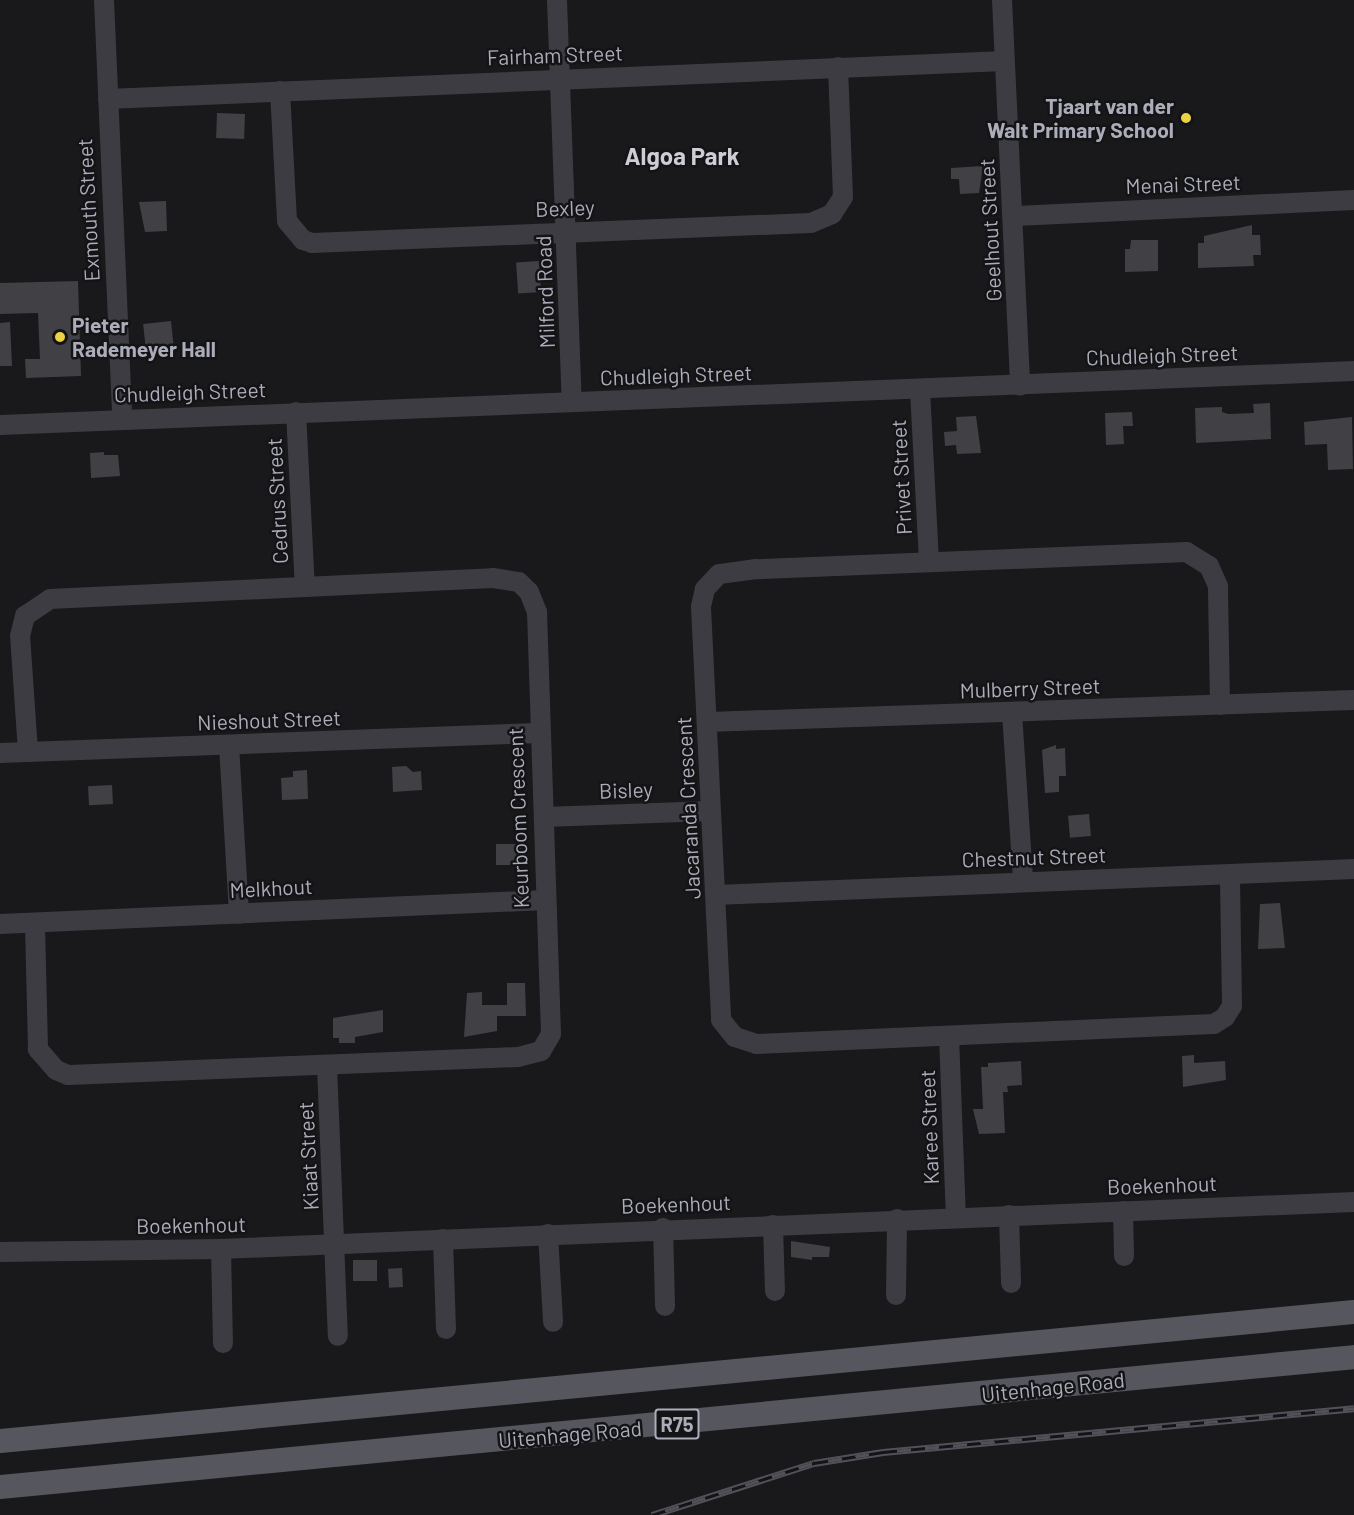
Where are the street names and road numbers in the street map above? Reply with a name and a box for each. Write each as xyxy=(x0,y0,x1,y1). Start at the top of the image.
street label: Fairham Street xyxy=(487,40,623,70)
street label: Exmouth Street xyxy=(72,138,104,282)
street label: Geelhout Street xyxy=(974,158,1006,302)
street label: Menai Street xyxy=(1125,169,1241,199)
street label: Bexley xyxy=(535,194,595,222)
street label: Milford Road xyxy=(530,235,560,349)
street label: Chudleigh Street xyxy=(1085,340,1239,370)
street label: Chudleigh Street xyxy=(599,360,753,390)
street label: Chudleigh Street xyxy=(113,377,267,407)
street label: Privet Street xyxy=(885,419,917,535)
street label: Cedrus Street xyxy=(261,437,293,565)
street label: Mulberry Street xyxy=(959,673,1101,703)
street label: Nieshout Street xyxy=(197,705,341,735)
street label: Jacaranda Crescent xyxy=(671,716,705,900)
street label: Keurboom Crescent xyxy=(502,727,534,909)
street label: Bisley xyxy=(599,776,653,804)
street label: Chestnut Street xyxy=(961,842,1107,872)
street label: Melkhout xyxy=(229,873,313,903)
street label: Karee Street xyxy=(914,1069,944,1185)
street label: Kiaat Street xyxy=(293,1101,323,1211)
street label: Boekenhout xyxy=(1107,1170,1217,1200)
street label: Boekenhout xyxy=(621,1189,731,1219)
street label: Boekenhout xyxy=(136,1211,246,1239)
street label: Uitenhage Road xyxy=(980,1367,1126,1407)
road number: R75 xyxy=(654,1407,700,1441)
street label: Uitenhage Road xyxy=(497,1415,643,1453)

